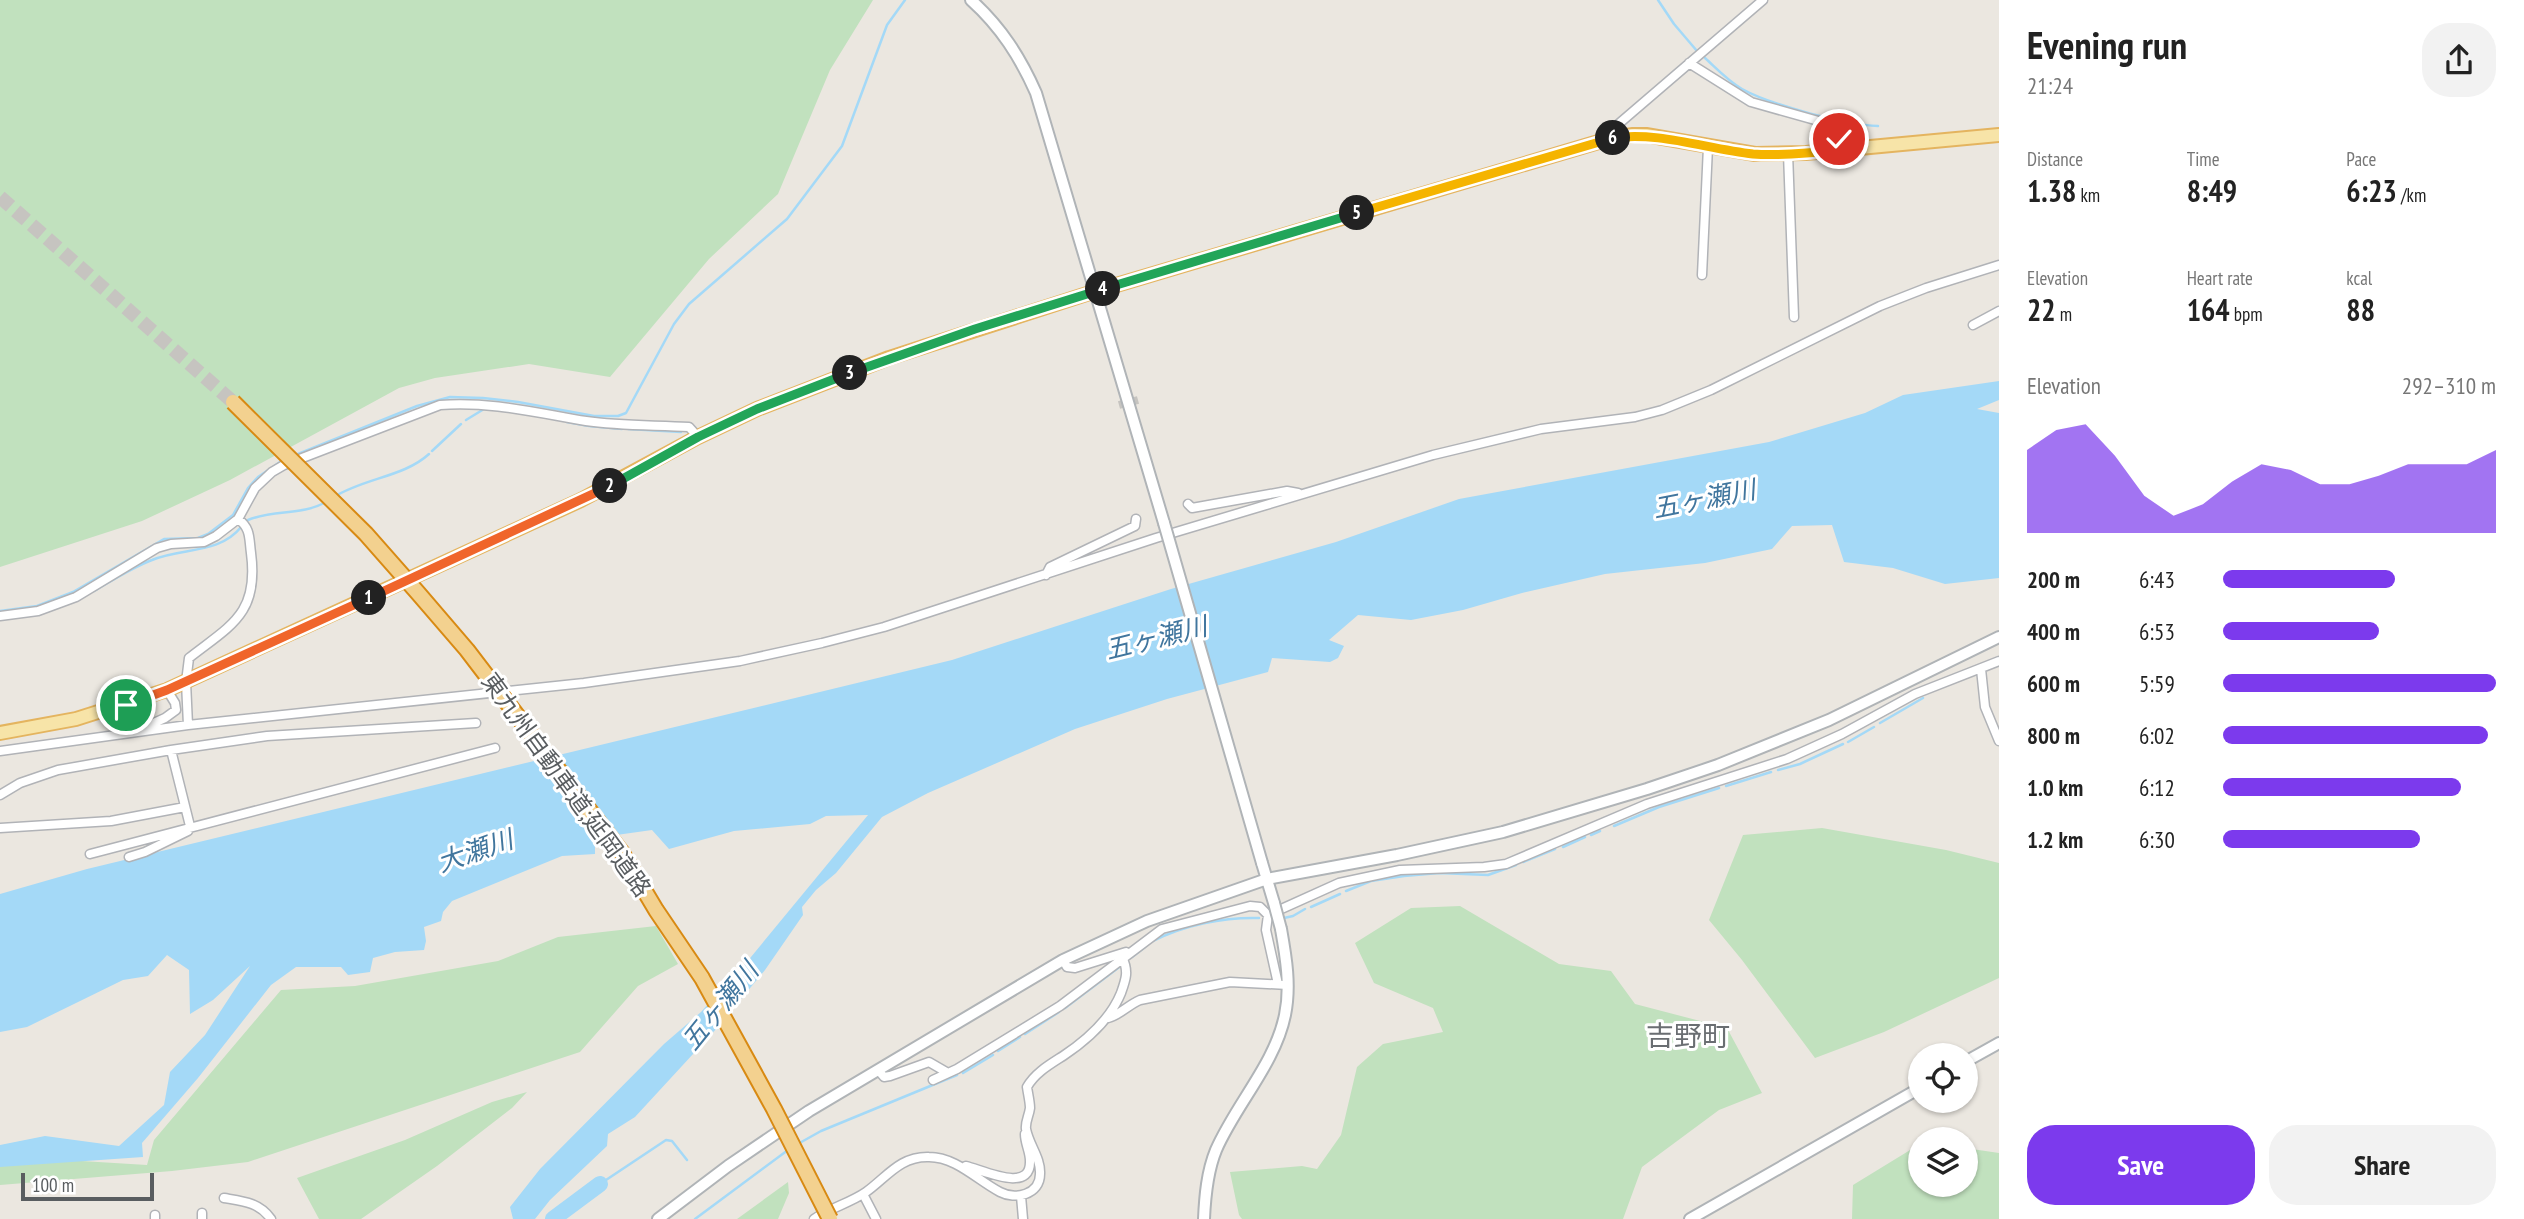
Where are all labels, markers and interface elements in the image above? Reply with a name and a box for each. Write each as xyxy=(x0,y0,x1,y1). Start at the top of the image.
text: Evening run xyxy=(2027,20,2187,69)
button: share xyxy=(2422,23,2496,97)
text: 21:24 xyxy=(2027,71,2073,100)
pin xyxy=(1809,109,1869,169)
pin: 6 xyxy=(1596,120,1630,156)
icon: check xyxy=(1820,120,1858,158)
text: 6 xyxy=(1608,125,1617,149)
text: Distance xyxy=(2027,147,2083,171)
text: Time xyxy=(2187,147,2220,171)
text: Pace xyxy=(2346,147,2376,171)
text: 1.38 xyxy=(2027,171,2076,210)
text: 8:49 xyxy=(2187,171,2237,210)
text: 6:23 xyxy=(2346,171,2397,210)
text: km xyxy=(2076,183,2100,207)
text: /km xyxy=(2397,183,2426,207)
pin: 5 xyxy=(1340,196,1374,230)
text: 5 xyxy=(1352,200,1361,224)
text: Elevation xyxy=(2027,266,2088,290)
text: Heart rate xyxy=(2187,266,2253,290)
text: kcal xyxy=(2346,266,2372,290)
pin: 4 xyxy=(1086,272,1120,306)
text: 4 xyxy=(1098,276,1107,300)
text: 22 xyxy=(2027,290,2056,329)
text: 164 xyxy=(2187,290,2230,329)
text: 88 xyxy=(2346,290,2375,329)
text: m xyxy=(2056,302,2072,326)
text: bpm xyxy=(2230,302,2263,326)
pin: 3 xyxy=(832,356,868,390)
text: 3 xyxy=(845,360,854,384)
text: Elevation xyxy=(2027,371,2101,400)
text: 292–310 m xyxy=(2402,371,2496,400)
pin: 2 xyxy=(592,468,628,504)
water label: 五ヶ瀬川 xyxy=(1650,472,1761,525)
text: 2 xyxy=(605,473,614,497)
text: 200 m xyxy=(2027,565,2080,594)
text: 6:43 xyxy=(2139,565,2175,594)
pin: 1 xyxy=(352,580,386,616)
text: 1 xyxy=(364,585,373,609)
water label: 五ヶ瀬川 xyxy=(1101,608,1213,666)
text: 400 m xyxy=(2027,617,2080,646)
text: 6:53 xyxy=(2139,617,2175,646)
street label: 東九州自動車道;延岡道路 xyxy=(475,667,658,903)
text: 600 m xyxy=(2027,669,2080,698)
text: 5:59 xyxy=(2139,669,2175,698)
pin xyxy=(96,675,156,735)
icon: arrive xyxy=(107,686,145,724)
text: 800 m xyxy=(2027,721,2080,750)
text: 6:02 xyxy=(2139,721,2175,750)
text: 1.0 km xyxy=(2027,773,2083,802)
text: 6:12 xyxy=(2139,773,2175,802)
water label: 大瀬川 xyxy=(433,821,520,879)
text: 1.2 km xyxy=(2027,825,2083,854)
text: 6:30 xyxy=(2139,825,2175,854)
water label: 五ヶ瀬川 xyxy=(674,953,767,1056)
district label: 吉野町 xyxy=(1646,1017,1730,1054)
map controls xyxy=(1908,1043,1978,1197)
button: locate xyxy=(1908,1043,1978,1113)
button: Save xyxy=(2027,1125,2255,1205)
button: Share xyxy=(2269,1125,2496,1205)
button: layers xyxy=(1908,1127,1978,1197)
scale bar xyxy=(21,1170,154,1202)
text: 100 m xyxy=(32,1173,74,1197)

